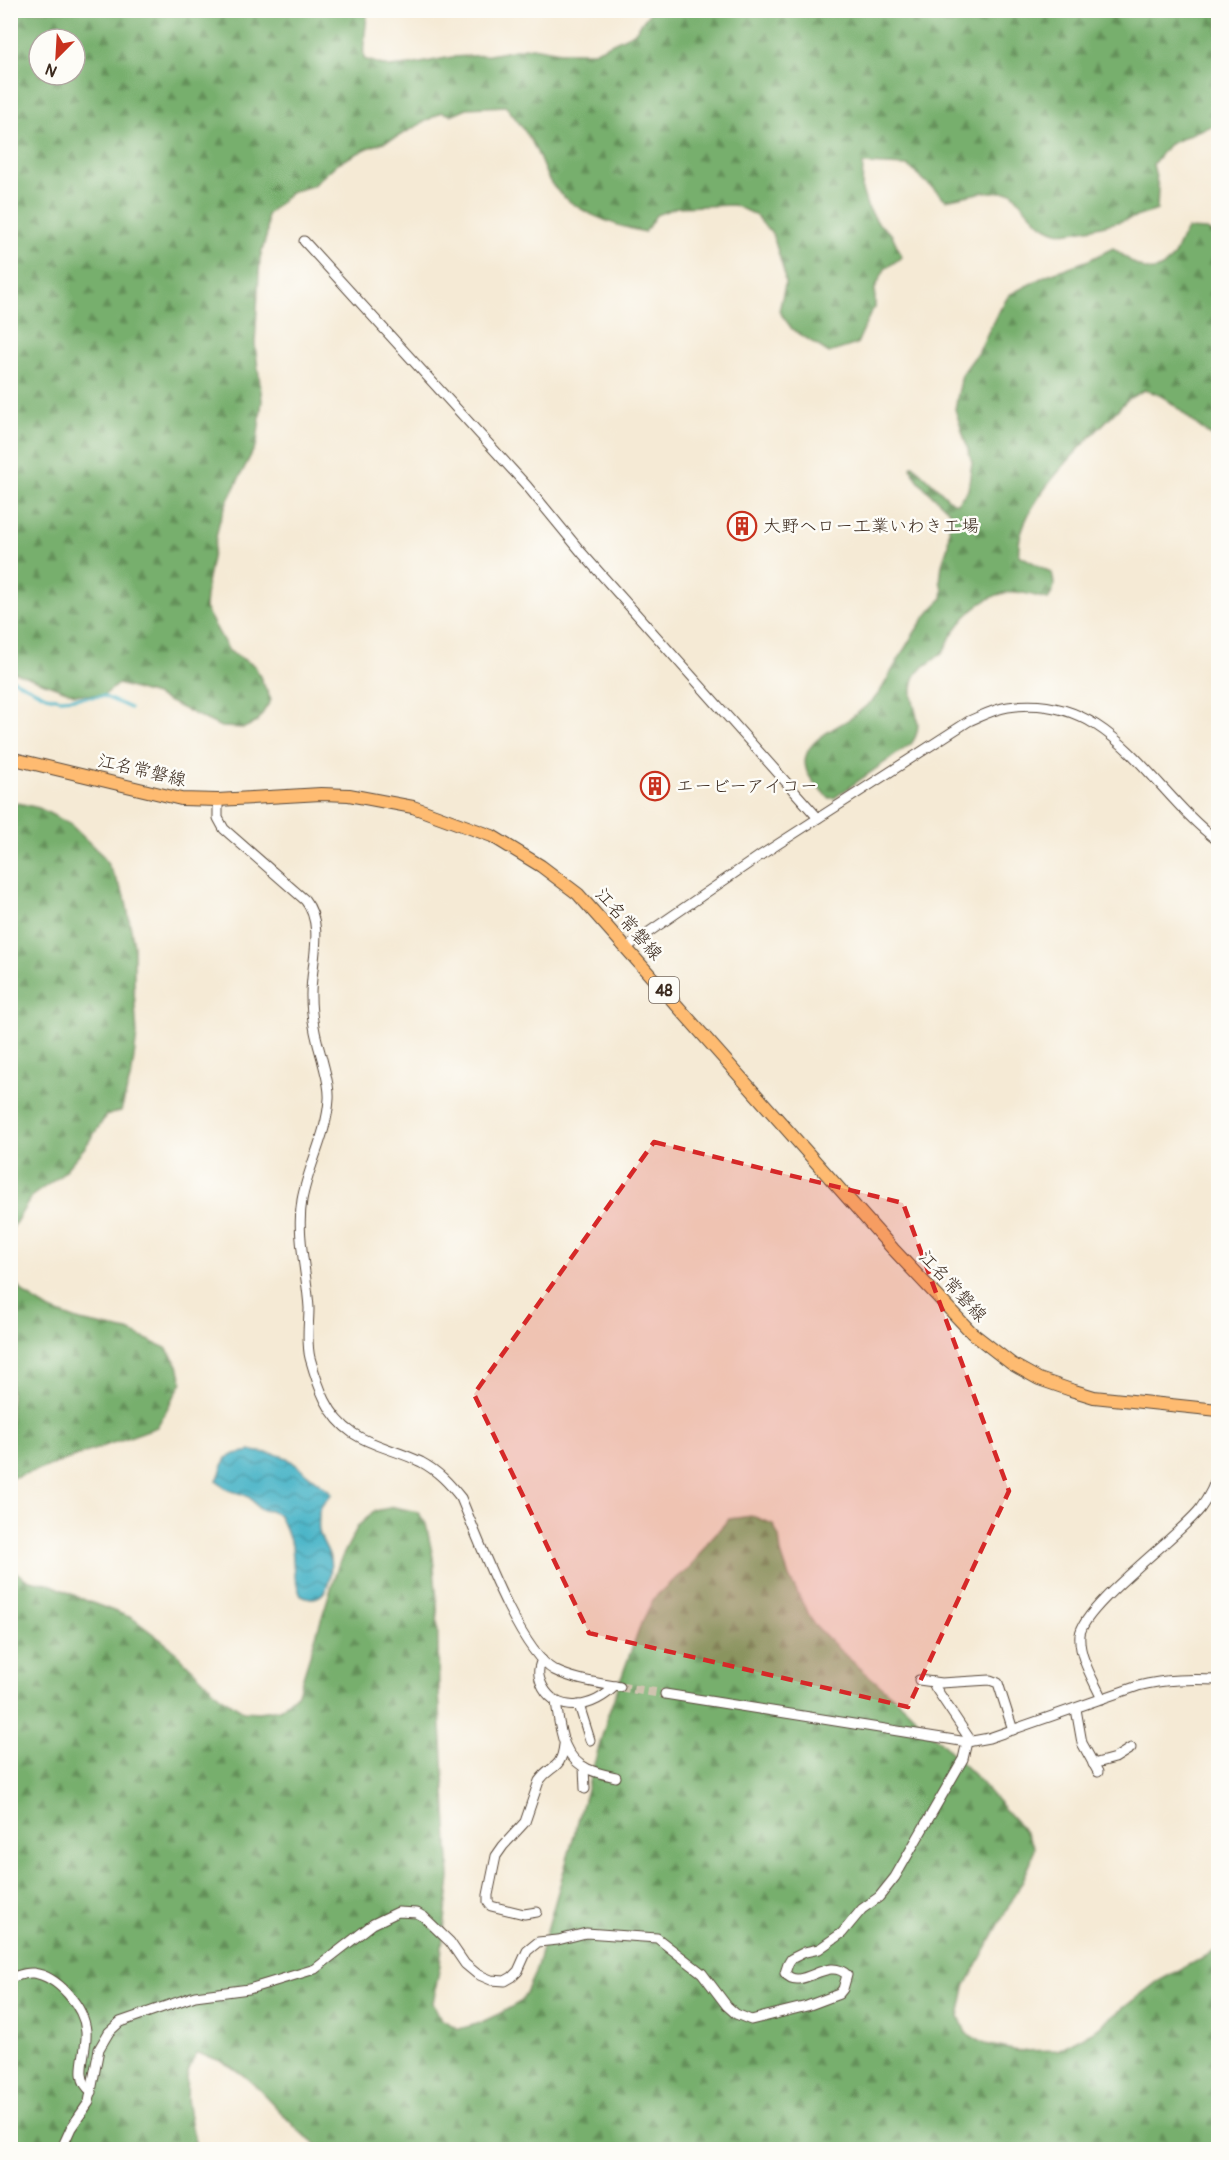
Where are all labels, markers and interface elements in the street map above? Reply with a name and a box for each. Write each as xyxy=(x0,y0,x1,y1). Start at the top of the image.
north arrow xyxy=(27,27,87,87)
text: N xyxy=(42,58,60,81)
building icon: 大野ヘロー工業いわき工場 xyxy=(726,510,758,542)
place label: 大野ヘロー工業いわき工場 xyxy=(763,515,979,538)
street label: 江名常磐線 xyxy=(95,749,188,792)
building icon: エービーアイコー xyxy=(639,770,671,802)
place label: エービーアイコー xyxy=(676,775,818,798)
street label: 江名常磐線 xyxy=(590,883,667,965)
road number: 48 xyxy=(649,977,679,1003)
street label: 江名常磐線 xyxy=(914,1246,992,1327)

